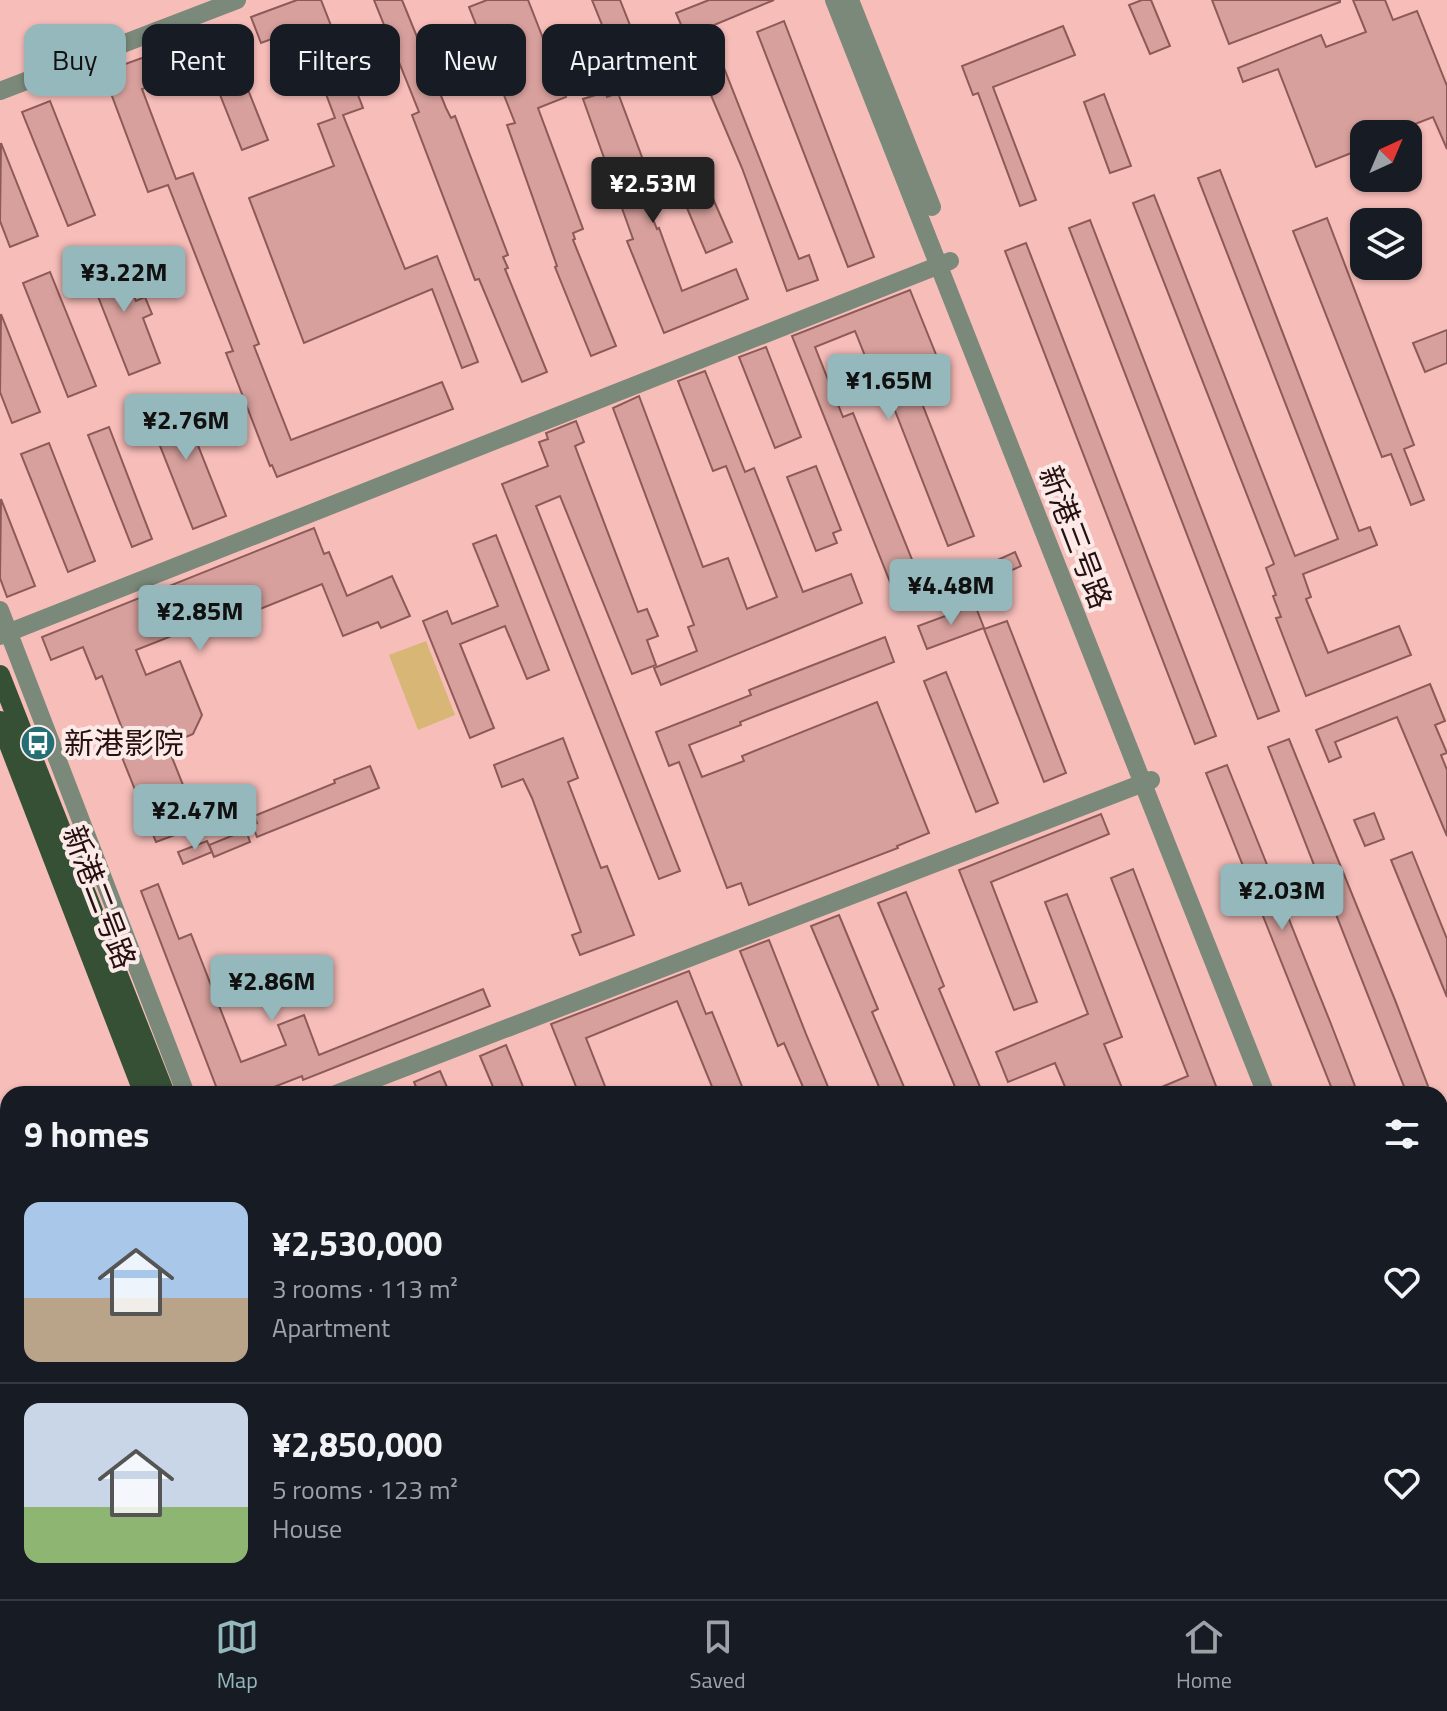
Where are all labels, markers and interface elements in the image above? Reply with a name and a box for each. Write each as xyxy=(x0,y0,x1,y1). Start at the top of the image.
chip: Buy xyxy=(24,24,126,96)
chip: Rent xyxy=(142,24,254,96)
chip: Filters xyxy=(270,24,400,96)
chip: New xyxy=(416,24,526,96)
chip: Apartment xyxy=(542,24,725,96)
north arrow xyxy=(1350,120,1422,192)
map controls xyxy=(1350,120,1422,280)
pin: ¥2.53M xyxy=(588,157,718,225)
text: ¥2.53M xyxy=(609,163,697,202)
button: layers xyxy=(1350,208,1422,280)
pin: ¥3.22M xyxy=(59,246,189,314)
text: ¥3.22M xyxy=(80,252,168,291)
pin: ¥1.65M xyxy=(824,354,954,422)
text: ¥1.65M xyxy=(845,360,933,399)
pin: ¥2.76M xyxy=(121,394,251,462)
text: ¥2.76M xyxy=(142,400,230,439)
street label: 新港三号路 xyxy=(1028,459,1124,615)
pin: ¥4.48M xyxy=(886,559,1016,627)
text: ¥4.48M xyxy=(907,565,995,604)
pin: ¥2.85M xyxy=(135,585,265,653)
text: ¥2.85M xyxy=(156,591,244,630)
place label: 新港影院 xyxy=(64,720,184,766)
bus stop icon: 新港影院 xyxy=(19,724,57,762)
pin: ¥2.47M xyxy=(130,784,260,852)
text: ¥2.47M xyxy=(151,790,239,829)
street label: 新港二号路 xyxy=(52,819,148,975)
pin: ¥2.03M xyxy=(1217,864,1347,932)
text: ¥2.03M xyxy=(1238,870,1326,909)
pin: ¥2.86M xyxy=(207,955,337,1023)
text: ¥2.86M xyxy=(228,961,316,1000)
text: 9 homes xyxy=(24,1108,149,1160)
icon: filters xyxy=(1380,1112,1424,1156)
text: ¥2,530,000 xyxy=(272,1217,442,1269)
icon: home xyxy=(88,1234,184,1330)
icon: heart xyxy=(1380,1260,1424,1304)
text: 3 rooms · 113 m² xyxy=(272,1269,458,1308)
text: Apartment xyxy=(272,1308,390,1347)
text: ¥2,850,000 xyxy=(272,1418,442,1470)
icon: home xyxy=(88,1435,184,1531)
icon: heart xyxy=(1380,1461,1424,1505)
text: 5 rooms · 123 m² xyxy=(272,1470,458,1509)
text: House xyxy=(272,1509,342,1548)
tab: Map xyxy=(215,1615,259,1697)
tab: Saved xyxy=(690,1615,746,1697)
tab: Home xyxy=(1176,1615,1232,1697)

